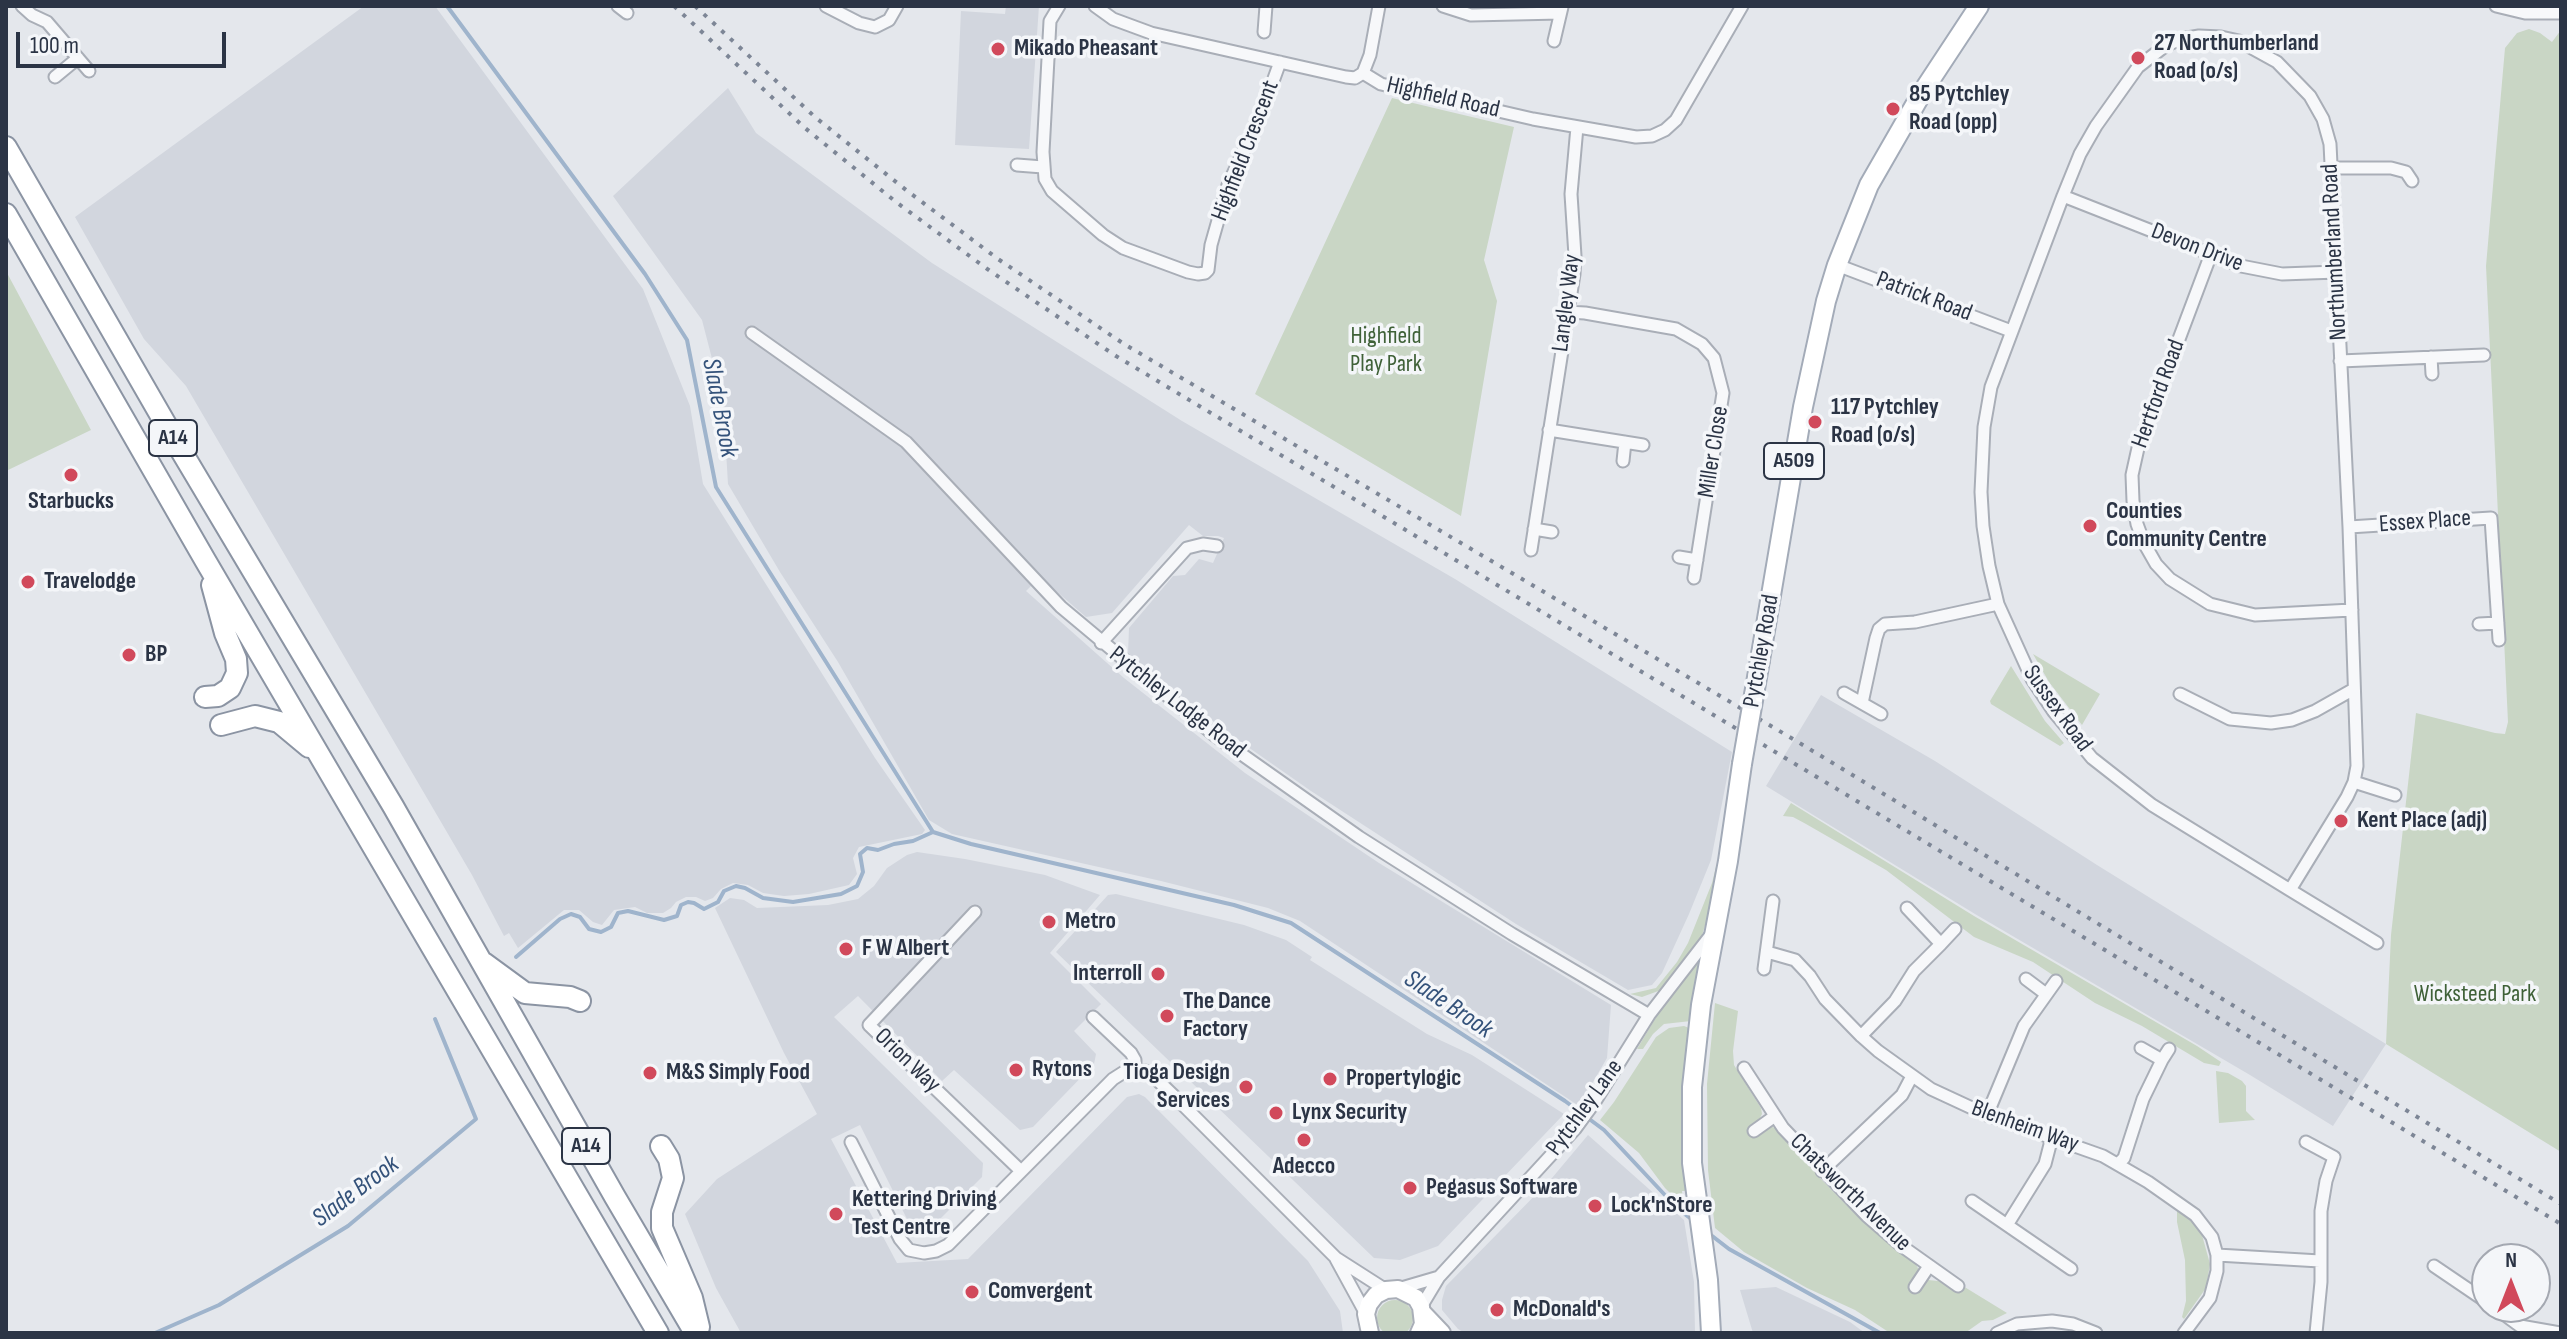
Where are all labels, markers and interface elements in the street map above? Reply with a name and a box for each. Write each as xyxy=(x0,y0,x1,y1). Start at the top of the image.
scale bar xyxy=(20,16,230,66)
place label: 27 Northumberland Road (o/s) xyxy=(2154,30,2319,86)
text: 100 m xyxy=(30,31,79,60)
place label: Mikado Pheasant xyxy=(1014,35,1158,63)
marker: Mikado Pheasant xyxy=(989,40,1007,58)
marker: 27 Northumberland Road (o/s) xyxy=(2129,49,2147,67)
street label: Highfield Road xyxy=(1384,71,1502,125)
street label: Highfield Crescent xyxy=(1206,77,1286,225)
place label: 85 Pytchley Road (opp) xyxy=(1909,81,2010,137)
marker: 85 Pytchley Road (opp) xyxy=(1884,100,1902,118)
street label: Northumberland Road xyxy=(2316,163,2354,341)
street label: Devon Drive xyxy=(2147,217,2247,279)
street label: Langley Way xyxy=(1547,252,1587,354)
street label: Patrick Road xyxy=(1872,266,1976,328)
park label: Highfield Play Park xyxy=(1350,323,1422,379)
street label: Hertford Road xyxy=(2126,336,2192,452)
water label: Slade Brook xyxy=(694,356,744,460)
place label: 117 Pytchley Road (o/s) xyxy=(1831,394,1939,450)
street label: Miller Close xyxy=(1693,404,1735,500)
marker: 117 Pytchley Road (o/s) xyxy=(1806,413,1824,431)
road number: A14 xyxy=(149,420,197,456)
road number: A509 xyxy=(1764,443,1824,479)
marker: Starbucks xyxy=(62,466,80,484)
place label: Starbucks xyxy=(28,488,114,516)
place label: Counties Community Centre xyxy=(2106,498,2267,554)
street label: Essex Place xyxy=(2378,504,2472,540)
marker: Counties Community Centre xyxy=(2081,517,2099,535)
place label: Travelodge xyxy=(44,568,136,596)
marker: Travelodge xyxy=(19,573,37,591)
street label: Pytchley Road xyxy=(1738,592,1786,710)
place label: BP xyxy=(145,641,167,669)
street label: Pytchley Lodge Road xyxy=(1103,641,1251,765)
marker: BP xyxy=(120,646,138,664)
street label: Sussex Road xyxy=(2016,660,2098,758)
place label: Kent Place (adj) xyxy=(2357,807,2487,835)
marker: Kent Place (adj) xyxy=(2332,812,2350,830)
place label: Metro xyxy=(1065,908,1116,936)
marker: Metro xyxy=(1040,913,1058,931)
place label: F W Albert xyxy=(862,935,949,963)
marker: F W Albert xyxy=(837,940,855,958)
place label: Interroll xyxy=(1073,960,1142,988)
water label: Slade Brook xyxy=(1398,964,1498,1046)
marker: Interroll xyxy=(1149,965,1167,983)
park label: Wicksteed Park xyxy=(2414,981,2536,1009)
place label: The Dance Factory xyxy=(1183,988,1271,1044)
marker: The Dance Factory xyxy=(1158,1007,1176,1025)
street label: Orion Way xyxy=(868,1023,946,1099)
street label: Pytchley Lane xyxy=(1540,1054,1630,1162)
place label: Rytons xyxy=(1032,1056,1092,1084)
place label: M&S Simply Food xyxy=(666,1059,810,1087)
place label: Tioga Design Services xyxy=(1123,1059,1230,1115)
marker: Rytons xyxy=(1007,1061,1025,1079)
marker: M&S Simply Food xyxy=(641,1064,659,1082)
place label: Propertylogic xyxy=(1346,1065,1461,1093)
marker: Propertylogic xyxy=(1321,1070,1339,1088)
marker: Tioga Design Services xyxy=(1237,1078,1255,1096)
street label: Blenheim Way xyxy=(1967,1094,2083,1160)
place label: Lynx Security xyxy=(1292,1099,1407,1127)
marker: Lynx Security xyxy=(1267,1104,1285,1122)
road number: A14 xyxy=(562,1128,610,1164)
street label: Chatsworth Avenue xyxy=(1783,1128,1917,1258)
marker: Adecco xyxy=(1295,1131,1313,1149)
water label: Slade Brook xyxy=(307,1149,405,1235)
place label: Adecco xyxy=(1273,1153,1335,1181)
place label: Pegasus Software xyxy=(1426,1174,1578,1202)
marker: Pegasus Software xyxy=(1401,1179,1419,1197)
place label: Kettering Driving Test Centre xyxy=(852,1186,997,1242)
place label: Lock'nStore xyxy=(1611,1192,1713,1220)
marker: Lock'nStore xyxy=(1586,1197,1604,1215)
marker: Kettering Driving Test Centre xyxy=(827,1205,845,1223)
north arrow xyxy=(2471,1243,2551,1323)
text: N xyxy=(2505,1247,2517,1274)
place label: Comvergent xyxy=(988,1278,1092,1306)
marker: Comvergent xyxy=(963,1283,981,1301)
place label: McDonald's xyxy=(1513,1296,1611,1324)
marker: McDonald's xyxy=(1488,1301,1506,1319)

